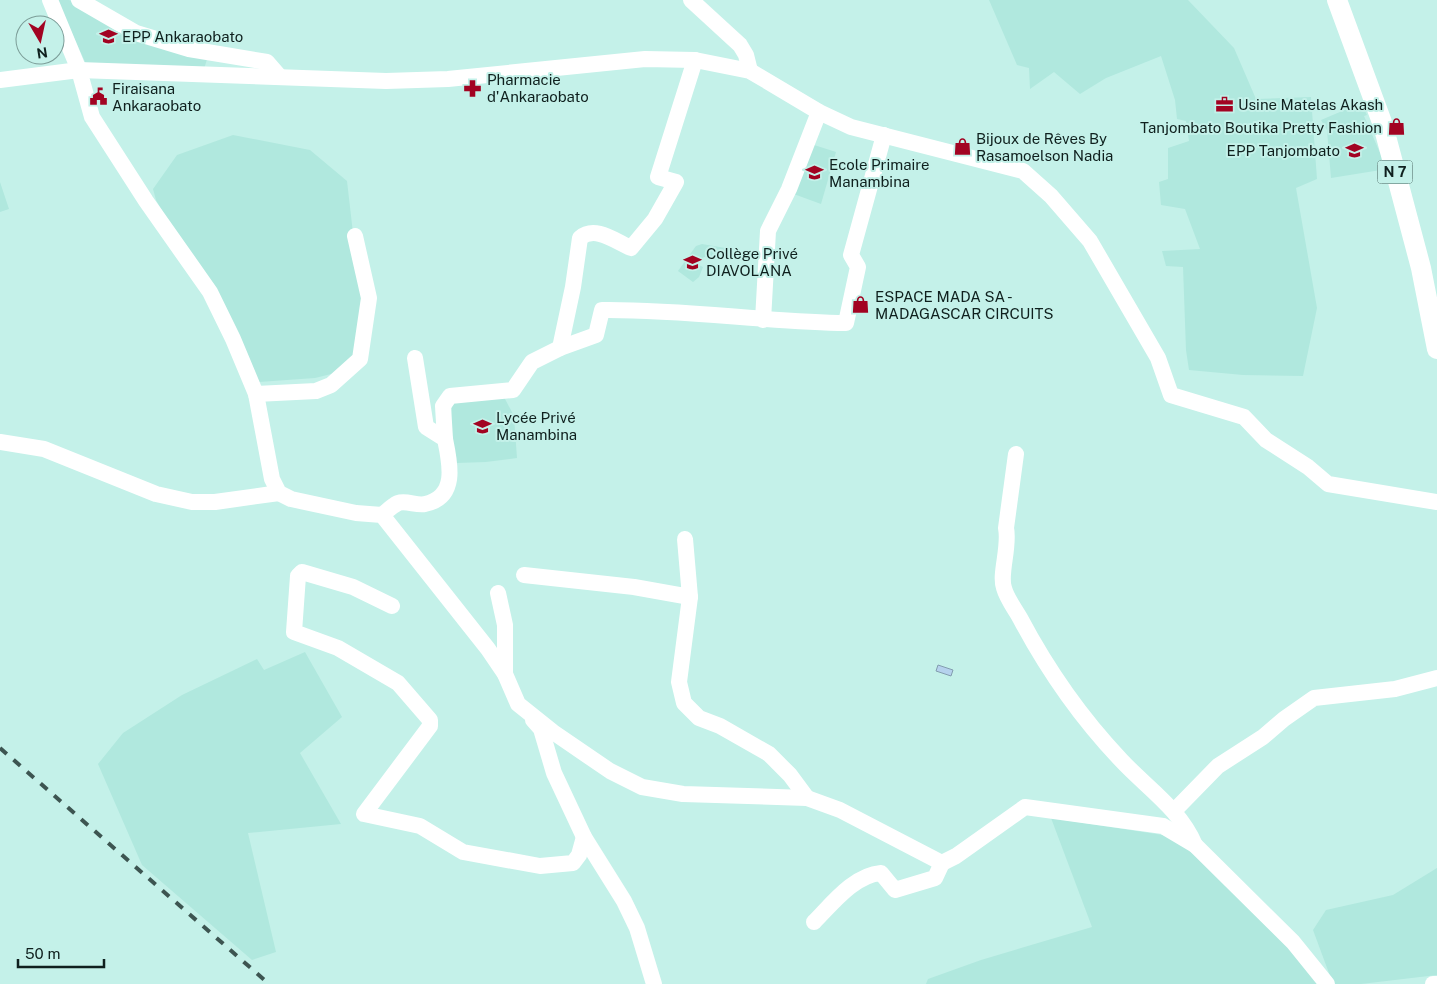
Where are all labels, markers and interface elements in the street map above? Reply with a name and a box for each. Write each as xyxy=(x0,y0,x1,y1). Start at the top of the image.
north arrow xyxy=(15,15,65,65)
school or university icon: EPP Ankaraobato xyxy=(98,26,118,46)
place label: EPP Ankaraobato xyxy=(122,28,243,45)
text: N xyxy=(35,44,49,62)
place label: Pharmacie d'Ankaraobato xyxy=(487,71,589,105)
pharmacy icon: Pharmacie d'Ankaraobato xyxy=(463,78,483,98)
place label: Firaisana Ankaraobato xyxy=(112,80,201,114)
public building icon: Firaisana Ankaraobato xyxy=(88,87,108,107)
office icon: Usine Matelas Akash xyxy=(1214,94,1234,114)
place label: Usine Matelas Akash xyxy=(1238,96,1383,113)
shop icon: Tanjombato Boutika Pretty Fashion xyxy=(1386,117,1406,137)
place label: Tanjombato Boutika Pretty Fashion xyxy=(1140,119,1382,136)
place label: Bijoux de Rêves By Rasamoelson Nadia xyxy=(976,130,1113,164)
shop icon: Bijoux de Rêves By Rasamoelson Nadia xyxy=(952,137,972,157)
school or university icon: EPP Tanjombato xyxy=(1344,140,1364,160)
place label: EPP Tanjombato xyxy=(1227,142,1340,159)
place label: Ecole Primaire Manambina xyxy=(829,156,930,190)
road number: N 7 xyxy=(1378,160,1412,183)
school or university icon: Ecole Primaire Manambina xyxy=(805,163,825,183)
place label: Collège Privé DIAVOLANA xyxy=(706,245,798,279)
school or university icon: Collège Privé DIAVOLANA xyxy=(682,252,702,272)
place label: ESPACE MADA SA - MADAGASCAR CIRCUITS xyxy=(875,288,1054,322)
shop icon: ESPACE MADA SA - MADAGASCAR CIRCUITS xyxy=(851,295,871,315)
place label: Lycée Privé Manambina xyxy=(496,409,577,443)
school or university icon: Lycée Privé Manambina xyxy=(472,416,492,436)
scale bar xyxy=(18,936,104,968)
text: 50 m xyxy=(25,945,60,962)

